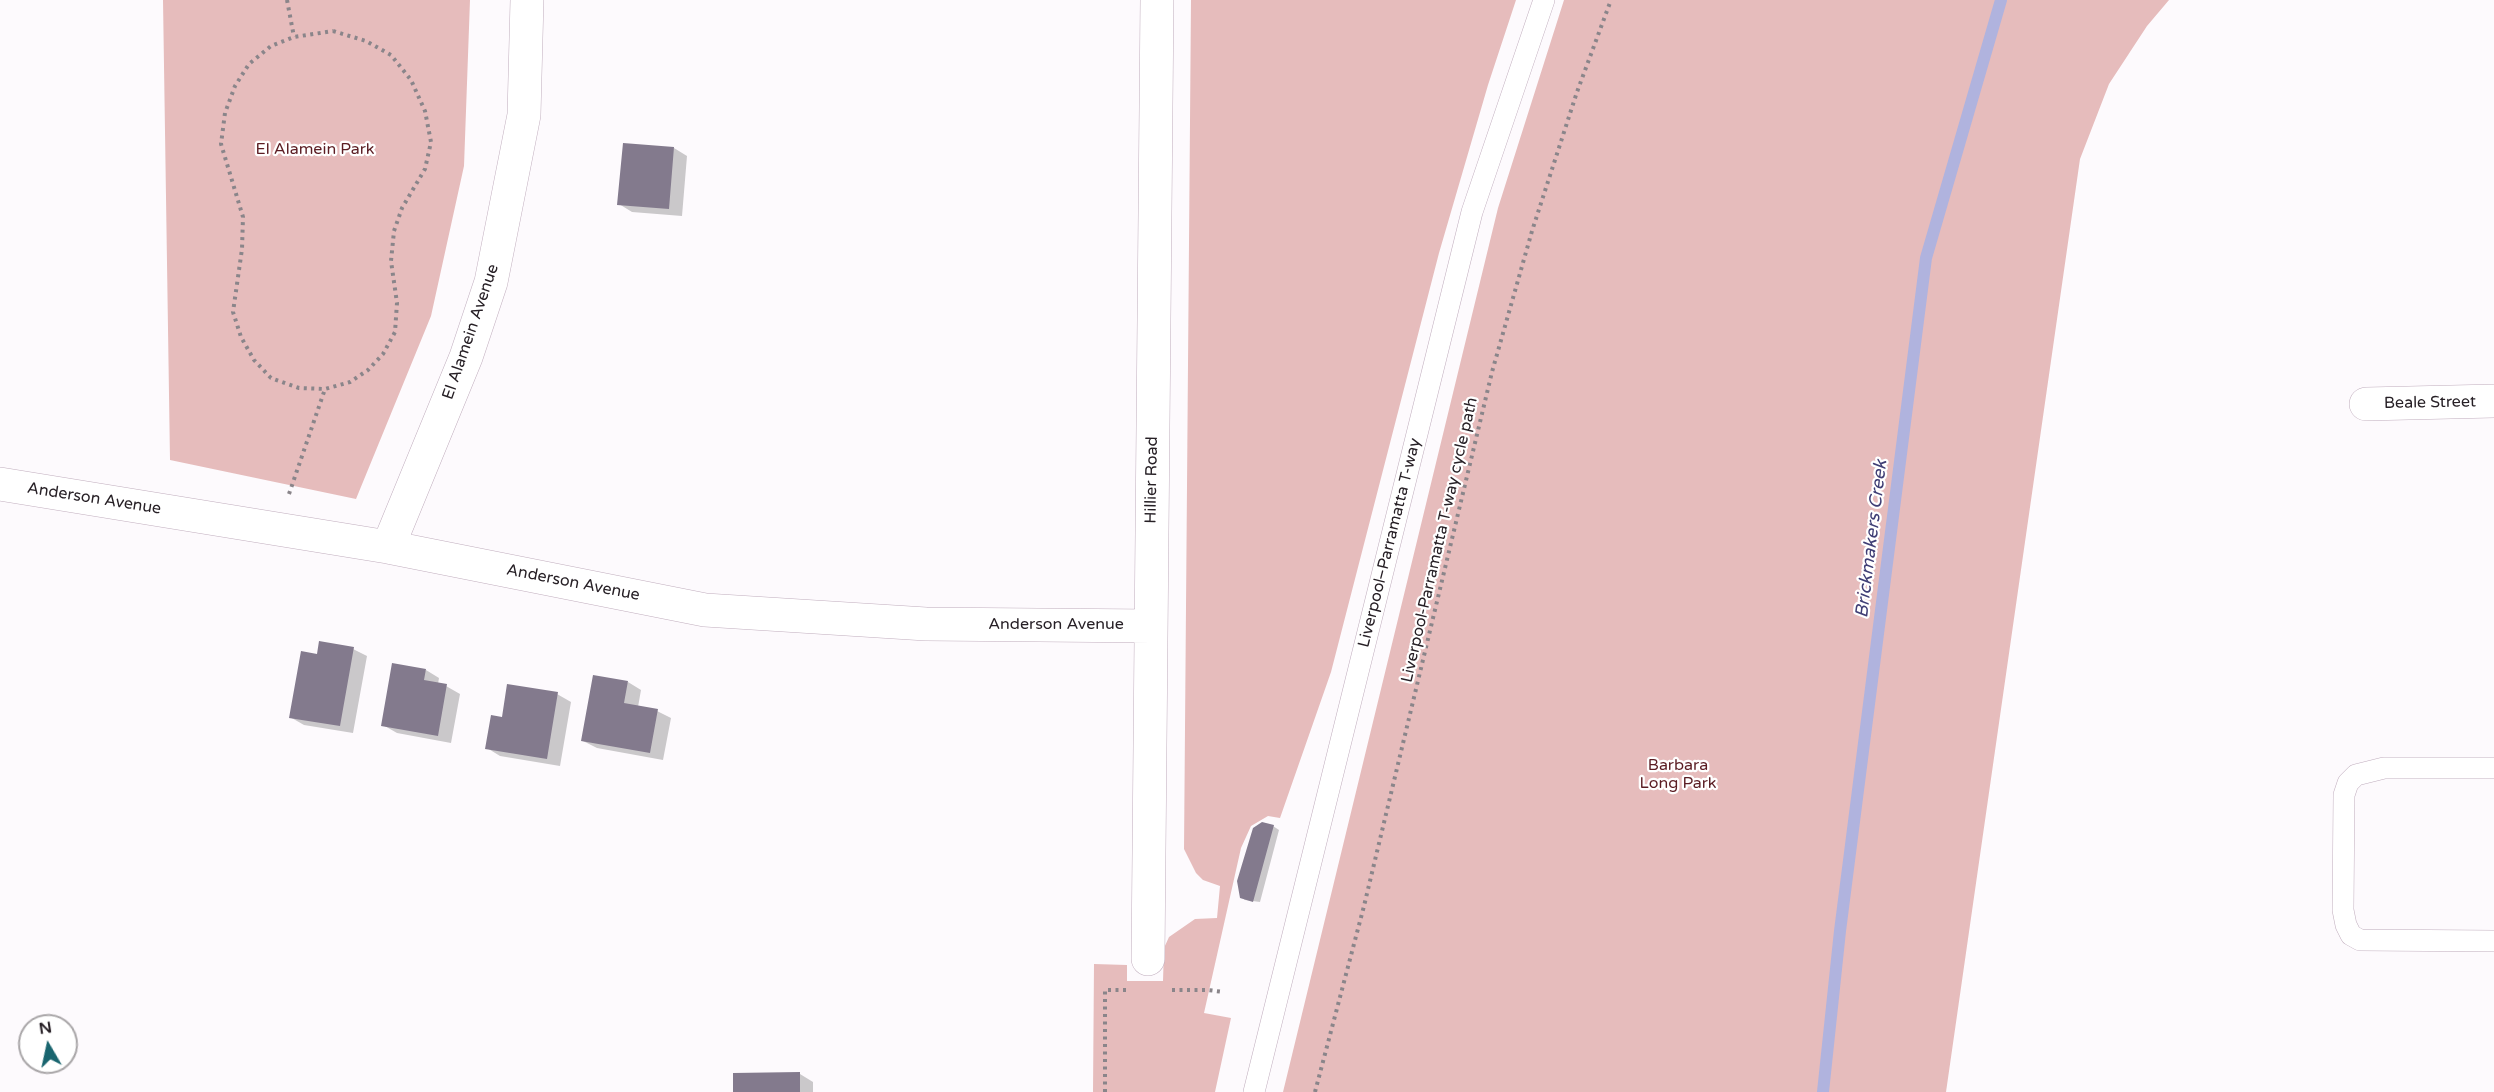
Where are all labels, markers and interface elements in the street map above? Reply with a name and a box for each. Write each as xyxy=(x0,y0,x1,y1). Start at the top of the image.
park label: El Alamein Park xyxy=(256,140,374,160)
street label: El Alamein Avenue xyxy=(439,262,503,402)
street label: Beale Street xyxy=(2384,393,2476,413)
street label: Liverpool-Parramatta T-way cycle path xyxy=(1398,396,1482,684)
street label: Hillier Road xyxy=(1142,436,1162,524)
street label: Liverpool–Parramatta T-way xyxy=(1355,436,1425,650)
water label: Brickmakers Creek xyxy=(1852,459,1892,619)
street label: Anderson Avenue xyxy=(26,479,162,519)
street label: Anderson Avenue xyxy=(505,561,641,605)
street label: Anderson Avenue xyxy=(988,615,1124,635)
park label: Barbara Long Park xyxy=(1639,756,1717,794)
north arrow xyxy=(18,1014,78,1074)
text: N xyxy=(38,1017,53,1039)

